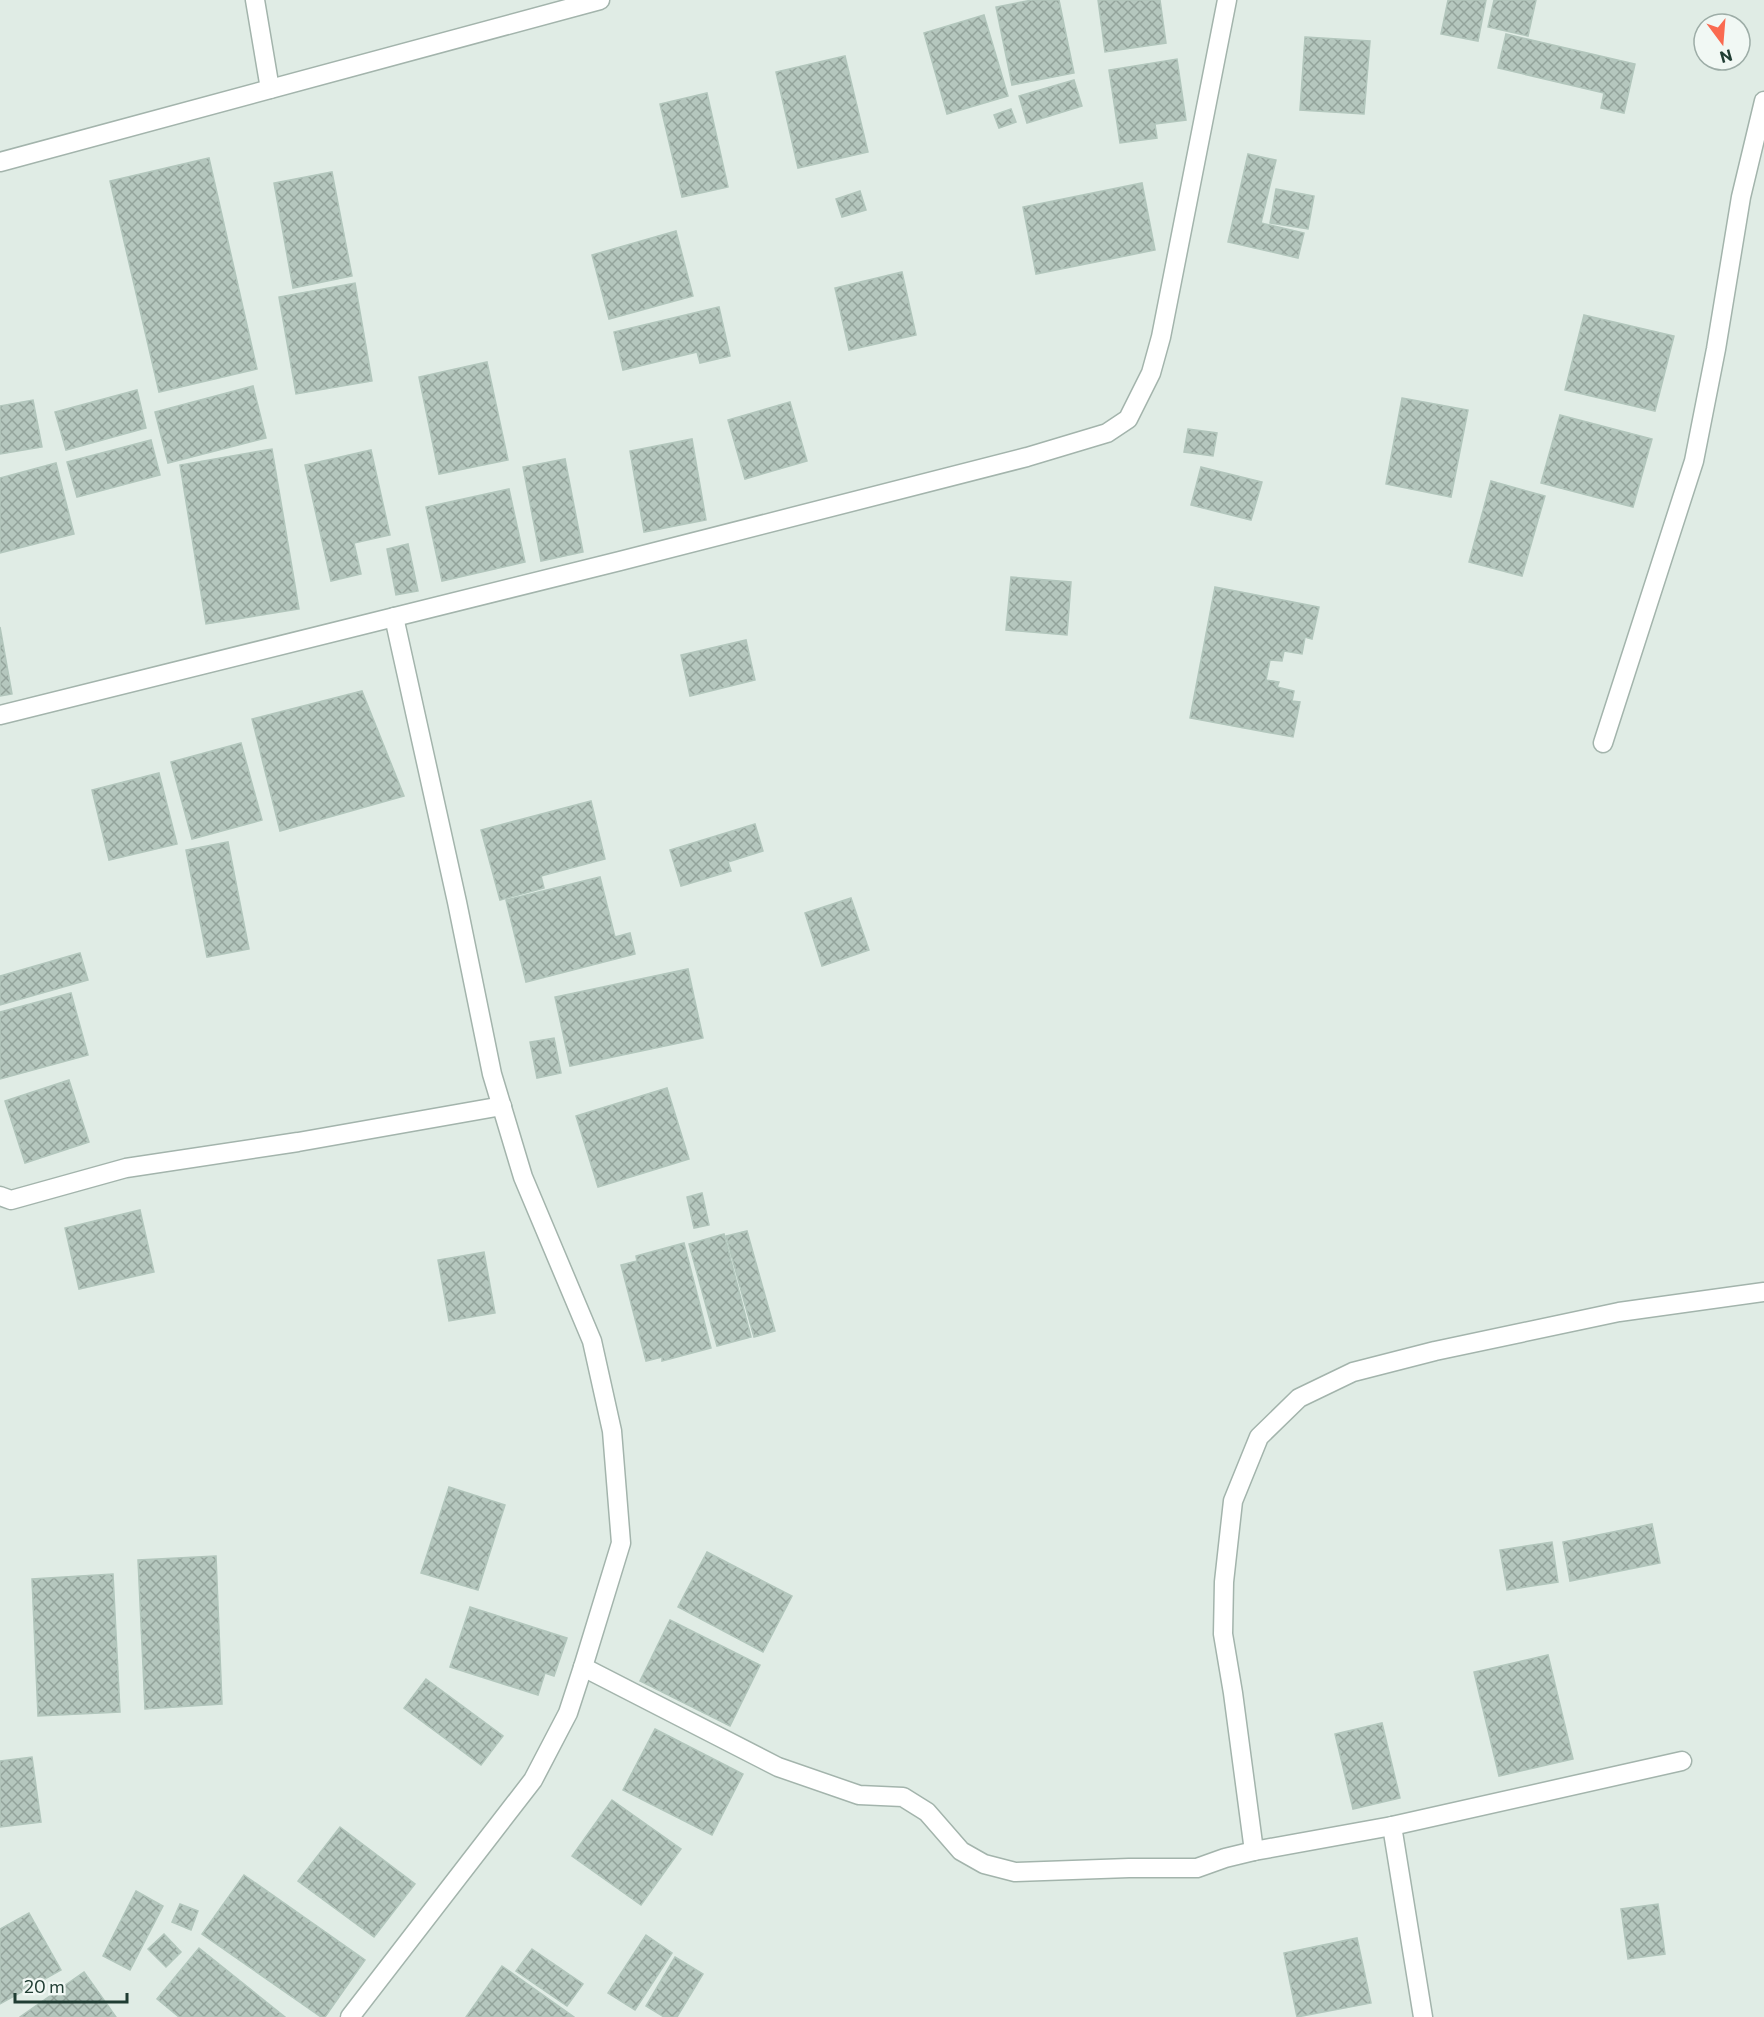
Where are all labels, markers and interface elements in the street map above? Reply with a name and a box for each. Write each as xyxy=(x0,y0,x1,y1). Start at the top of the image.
north arrow xyxy=(1692,12,1752,72)
text: N xyxy=(1718,46,1735,68)
scale bar xyxy=(15,1966,128,2004)
text: 20 m xyxy=(24,1975,65,1997)

